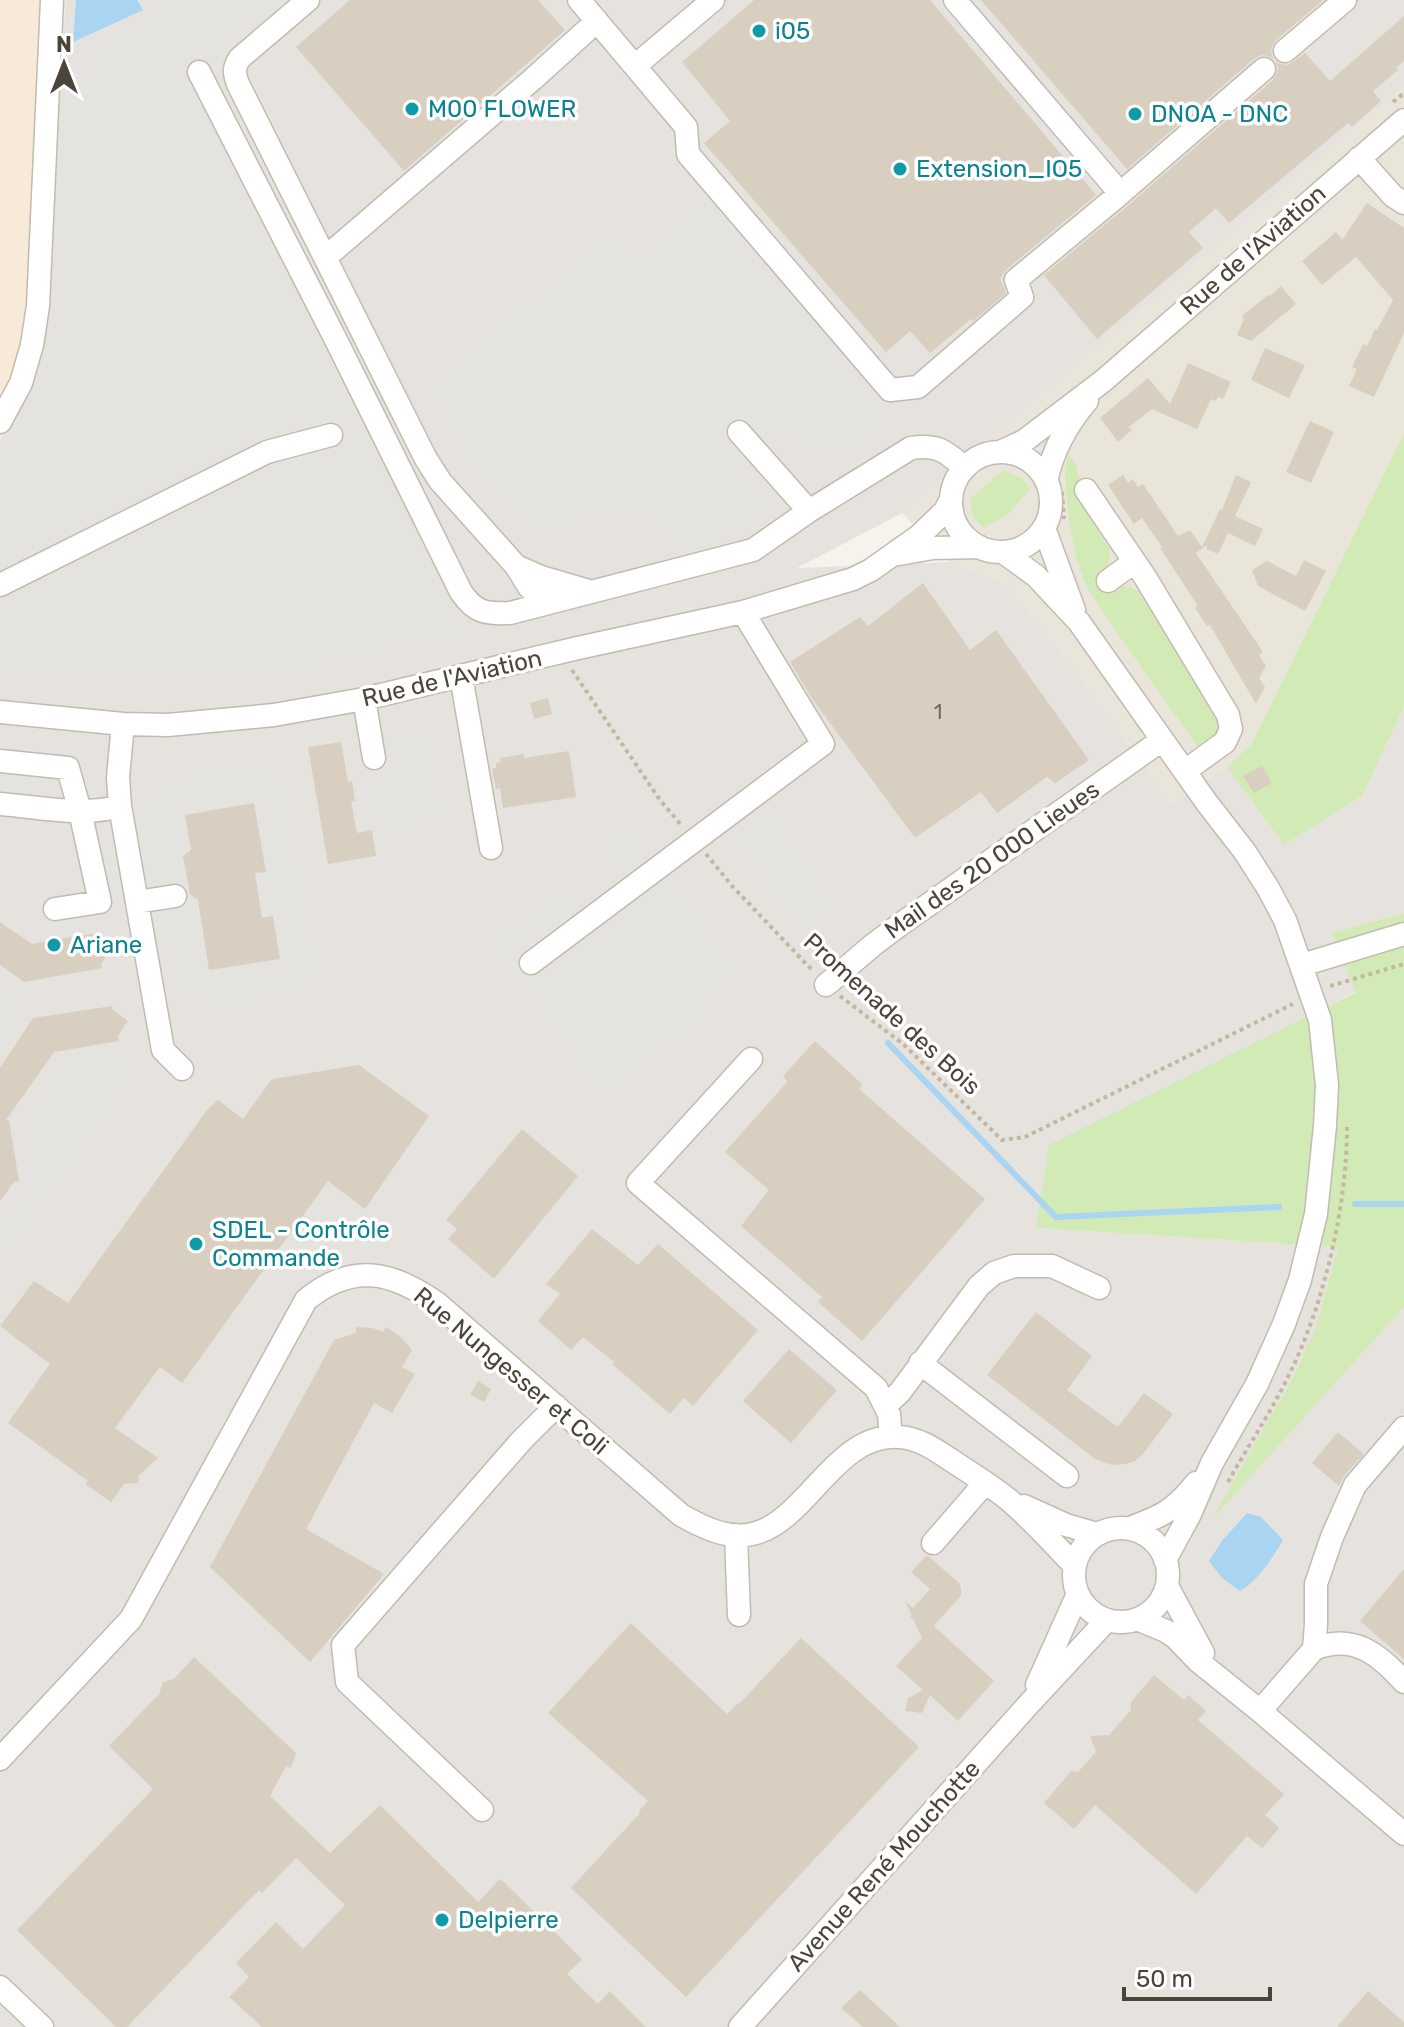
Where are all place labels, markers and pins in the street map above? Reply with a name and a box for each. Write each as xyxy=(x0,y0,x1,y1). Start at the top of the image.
place label: i05 xyxy=(775,17,810,45)
marker: i05 xyxy=(750,22,768,40)
place label: M00 FLOWER xyxy=(428,95,576,123)
marker: M00 FLOWER xyxy=(403,100,421,118)
place label: DNOA - DNC xyxy=(1151,100,1288,128)
marker: DNOA - DNC xyxy=(1126,105,1144,123)
place label: Extension_IO5 xyxy=(916,155,1082,183)
marker: Extension_IO5 xyxy=(891,160,909,178)
place label: Ariane xyxy=(70,931,142,959)
marker: Ariane xyxy=(45,936,63,954)
place label: SDEL - Contrôle Commande xyxy=(212,1216,390,1272)
marker: SDEL - Contrôle Commande xyxy=(187,1235,205,1253)
place label: Delpierre xyxy=(458,1906,559,1934)
marker: Delpierre xyxy=(433,1911,451,1929)

